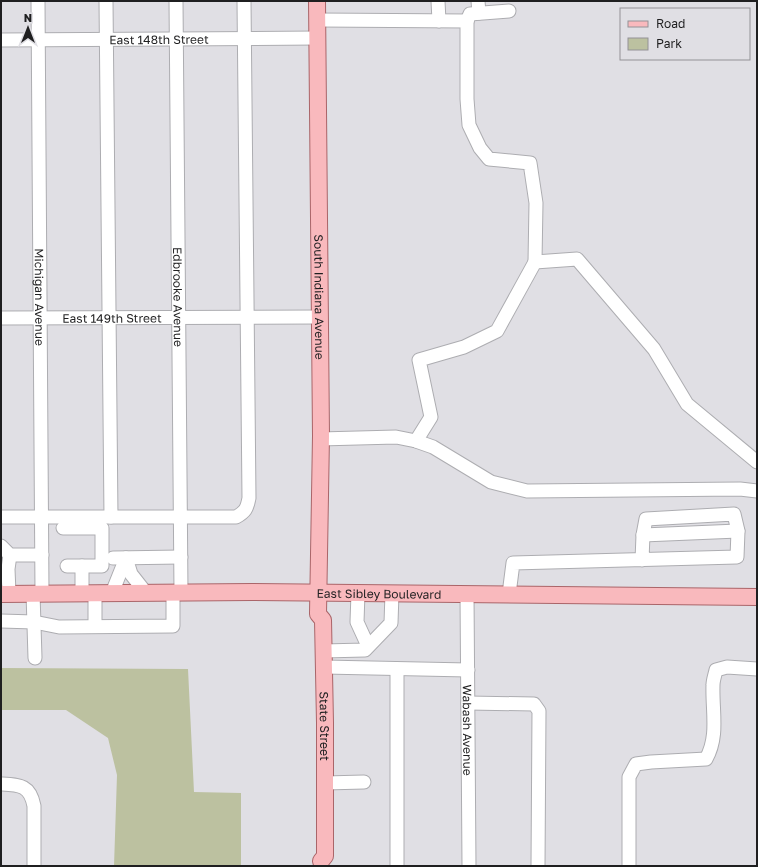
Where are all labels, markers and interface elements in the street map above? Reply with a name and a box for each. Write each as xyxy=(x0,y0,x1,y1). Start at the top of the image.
north arrow xyxy=(8,8,48,48)
legend xyxy=(620,8,750,60)
text: N xyxy=(24,11,32,24)
text: Road xyxy=(656,16,685,31)
street label: East 148th Street xyxy=(109,31,209,47)
text: Park xyxy=(656,36,682,51)
street label: South Indiana Avenue xyxy=(312,234,328,360)
street label: Edbrooke Avenue xyxy=(171,247,186,347)
street label: Michigan Avenue xyxy=(32,248,48,346)
street label: East 149th Street xyxy=(62,310,162,325)
street label: East Sibley Boulevard xyxy=(317,585,441,601)
street label: Wabash Avenue xyxy=(460,684,476,776)
street label: State Street xyxy=(317,691,333,761)

